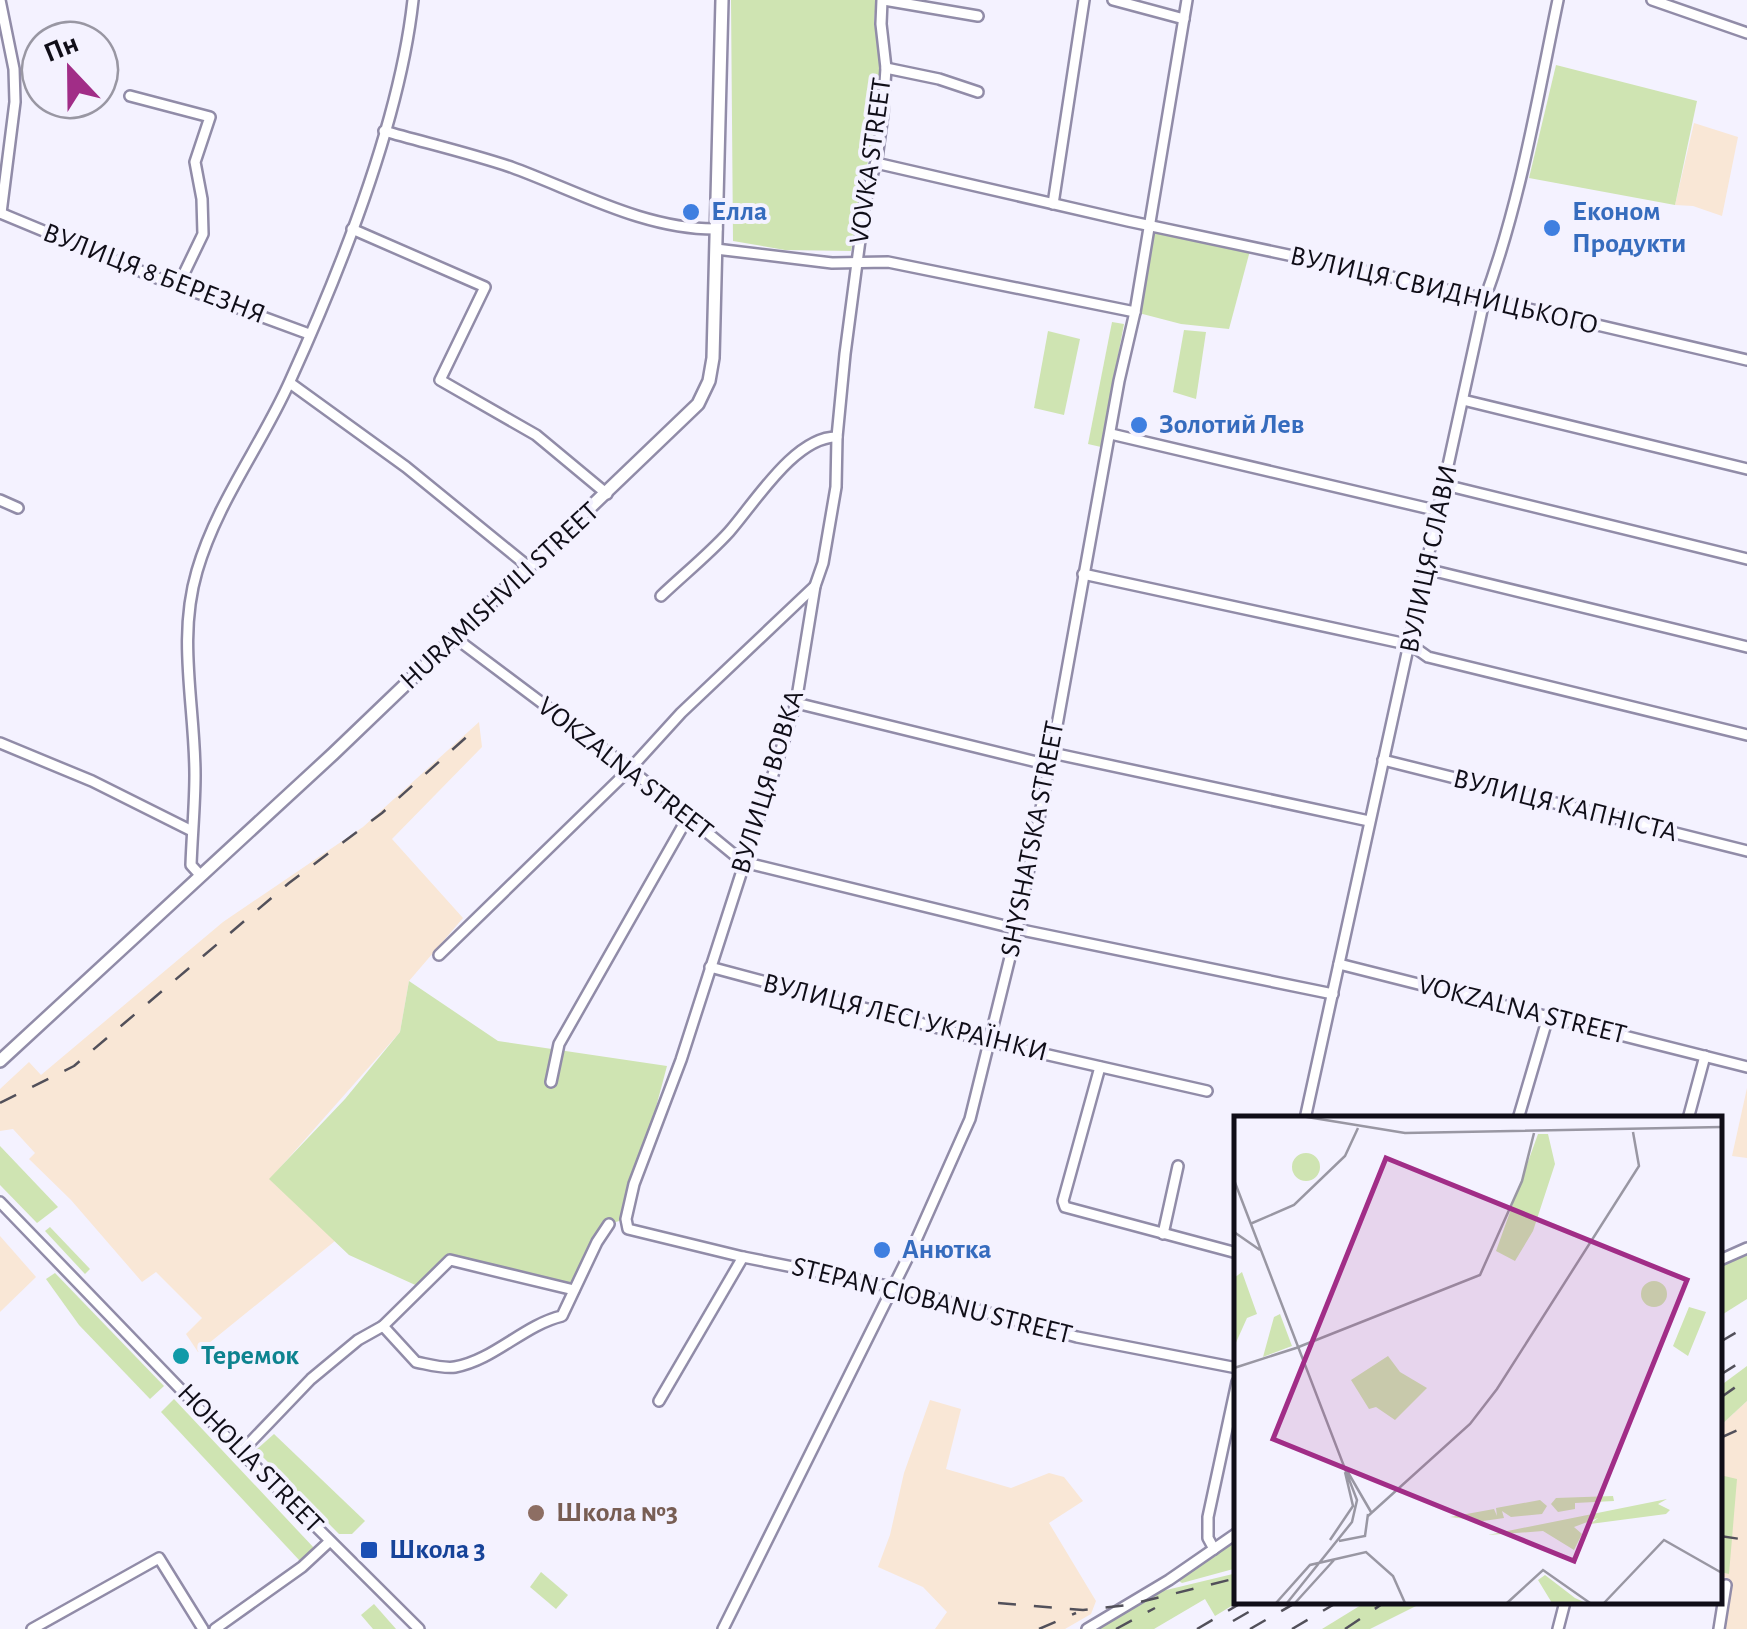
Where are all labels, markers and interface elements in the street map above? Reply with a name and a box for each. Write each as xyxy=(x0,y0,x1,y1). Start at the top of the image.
north arrow xyxy=(20,20,120,120)
text: Пн xyxy=(40,29,82,68)
street label: VOVKA STREET xyxy=(845,76,897,246)
place label: Елла xyxy=(711,198,767,226)
place label: Економ Продукти xyxy=(1572,198,1686,258)
marker: Елла xyxy=(680,201,702,223)
marker: Економ Продукти xyxy=(1541,217,1563,239)
street label: ВУЛИЦЯ 8 БЕРЕЗНЯ xyxy=(39,219,269,329)
street label: ВУЛИЦЯ СВИДНИЦЬКОГО xyxy=(1287,242,1601,340)
place label: Золотий Лев xyxy=(1159,411,1304,439)
marker: Золотий Лев xyxy=(1128,414,1150,436)
street label: ВУЛИЦЯ СЛАВИ xyxy=(1395,462,1463,656)
street label: HURAMISHVILI STREET xyxy=(395,497,605,695)
street label: ВУЛИЦЯ ВОВКА xyxy=(727,687,809,877)
street label: VOKZALNA STREET xyxy=(532,692,718,846)
street label: SHYSHATSKA STREET xyxy=(996,718,1070,959)
street label: ВУЛИЦЯ КАПНІСТА xyxy=(1450,765,1680,847)
street label: ВУЛИЦЯ ЛЕСІ УКРАЇНКИ xyxy=(760,967,1051,1067)
street label: VOKZALNA STREET xyxy=(1415,971,1629,1050)
inset map xyxy=(1234,1116,1722,1604)
place label: Анютка xyxy=(902,1236,991,1264)
marker: Анютка xyxy=(871,1239,893,1261)
street label: STEPAN CIOBANU STREET xyxy=(789,1253,1075,1349)
place label: Теремок xyxy=(201,1342,299,1370)
marker: Теремок xyxy=(170,1345,192,1367)
street label: HOHOLIA STREET xyxy=(172,1379,328,1539)
place label: Школа №3 xyxy=(556,1499,678,1527)
marker: Школа №3 xyxy=(525,1502,547,1524)
place label: Школа 3 xyxy=(389,1536,486,1564)
marker: Школа 3 xyxy=(358,1539,380,1561)

